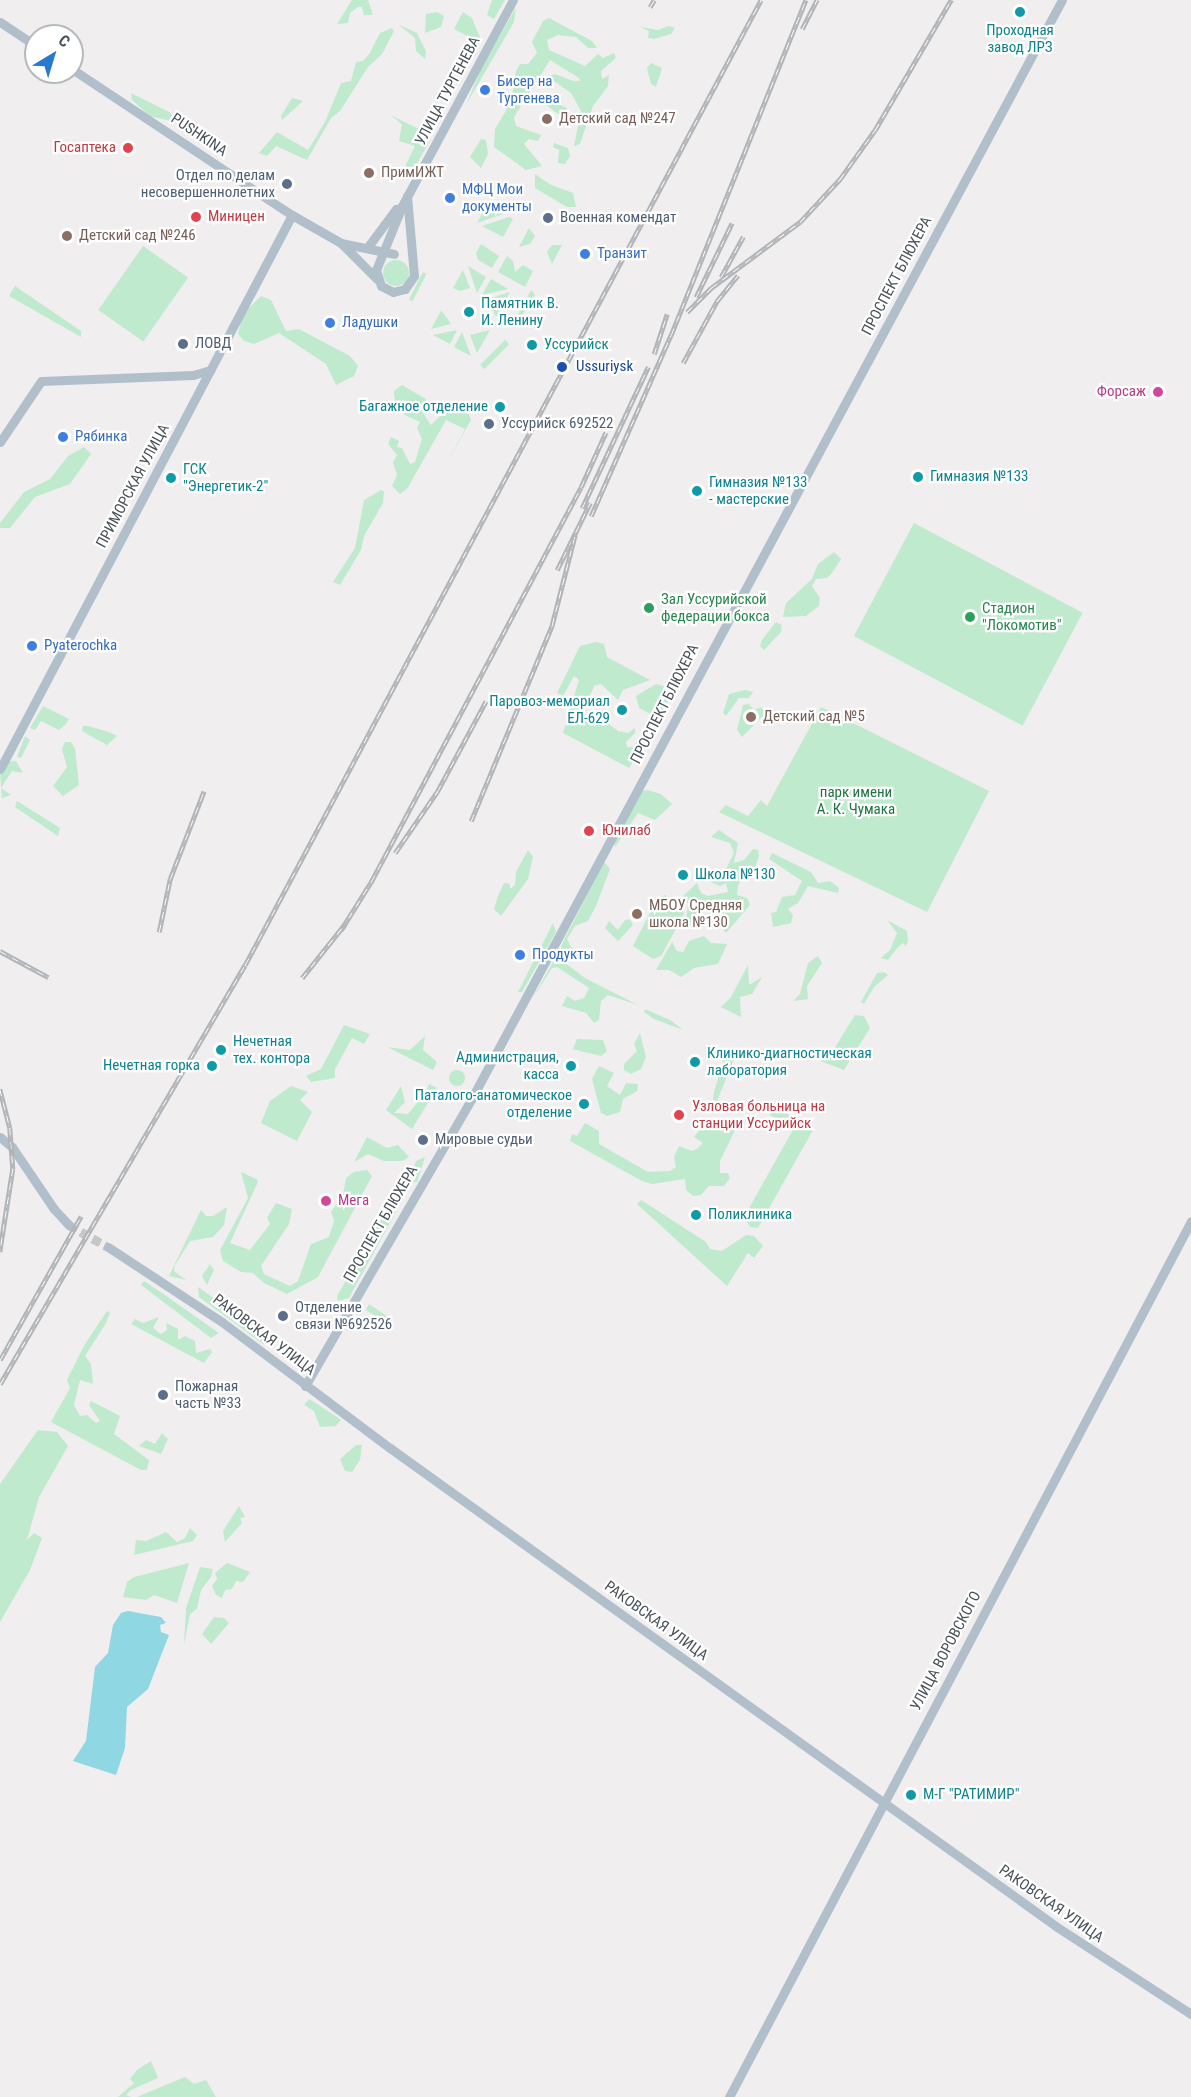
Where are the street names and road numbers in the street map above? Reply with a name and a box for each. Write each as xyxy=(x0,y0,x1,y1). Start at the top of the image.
street label: УЛИЦА ТУРГЕНЕВА xyxy=(412,33,484,149)
street label: PUSHKINA xyxy=(168,110,230,160)
street label: ПРОСПЕКТ БЛЮХЕРА xyxy=(858,213,936,339)
street label: ПРИМОРСКАЯ УЛИЦА xyxy=(93,421,173,551)
street label: ПРОСПЕКТ БЛЮХЕРА xyxy=(627,641,703,767)
street label: ПРОСПЕКТ БЛЮХЕРА xyxy=(340,1162,422,1286)
street label: РАКОВСКАЯ УЛИЦА xyxy=(209,1291,319,1379)
street label: РАКОВСКАЯ УЛИЦА xyxy=(601,1577,711,1665)
street label: УЛИЦА ВОРОВСКОГО xyxy=(907,1588,985,1714)
street label: РАКОВСКАЯ УЛИЦА xyxy=(995,1861,1107,1947)

